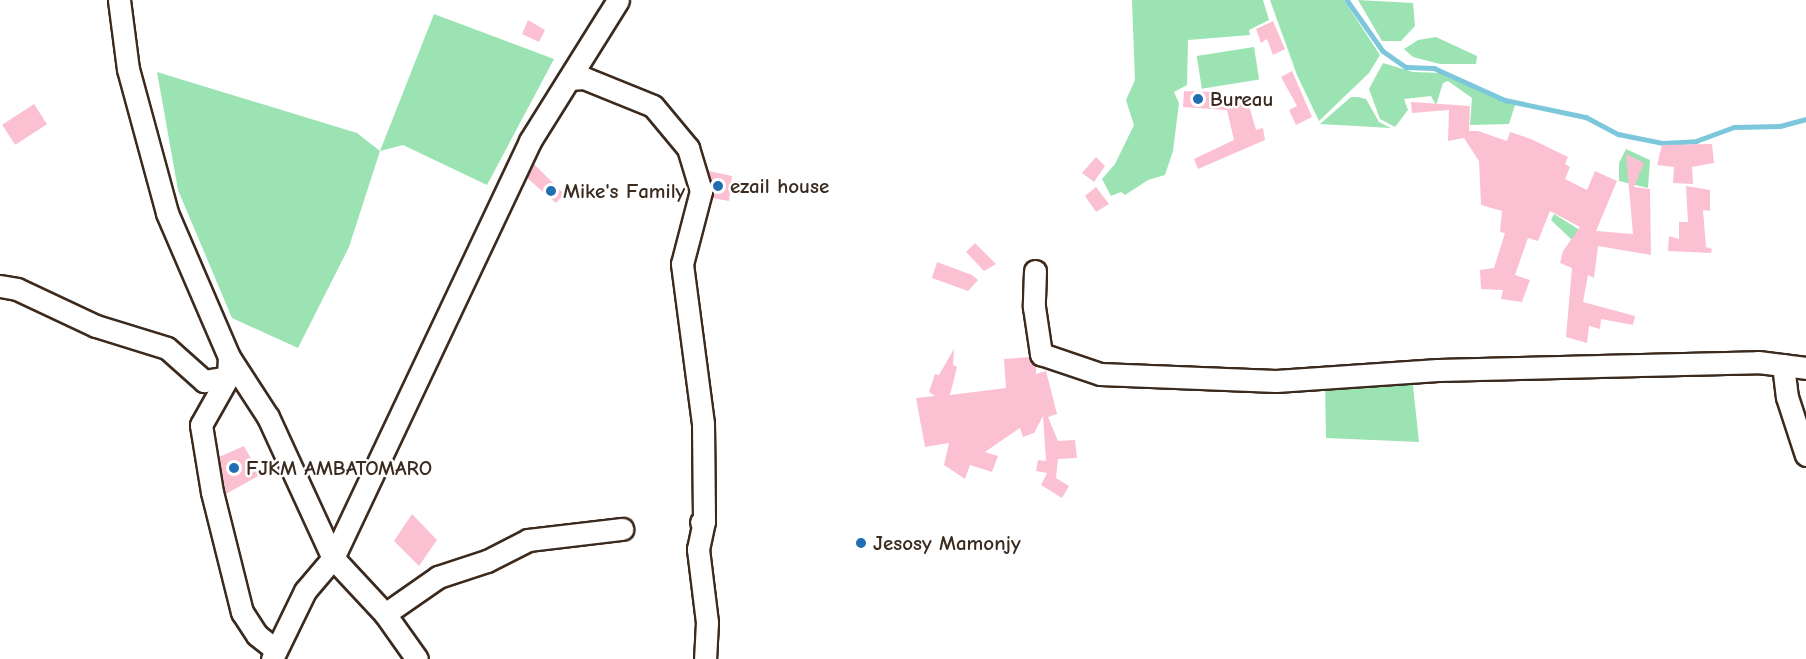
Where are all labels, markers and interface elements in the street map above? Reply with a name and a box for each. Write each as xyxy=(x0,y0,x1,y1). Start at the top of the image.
place label: Bureau xyxy=(1210,86,1273,112)
marker: Bureau xyxy=(1191,92,1205,106)
place label: ezail house xyxy=(730,173,829,199)
place label: Mike's Family xyxy=(563,178,685,204)
marker: ezail house xyxy=(711,179,725,193)
marker: Mike's Family xyxy=(544,184,558,198)
place label: FJKM AMBATOMARO xyxy=(246,455,432,481)
marker: FJKM AMBATOMARO xyxy=(227,461,241,475)
place label: Jesosy Mamonjy xyxy=(873,530,1021,556)
marker: Jesosy Mamonjy xyxy=(854,536,868,550)

